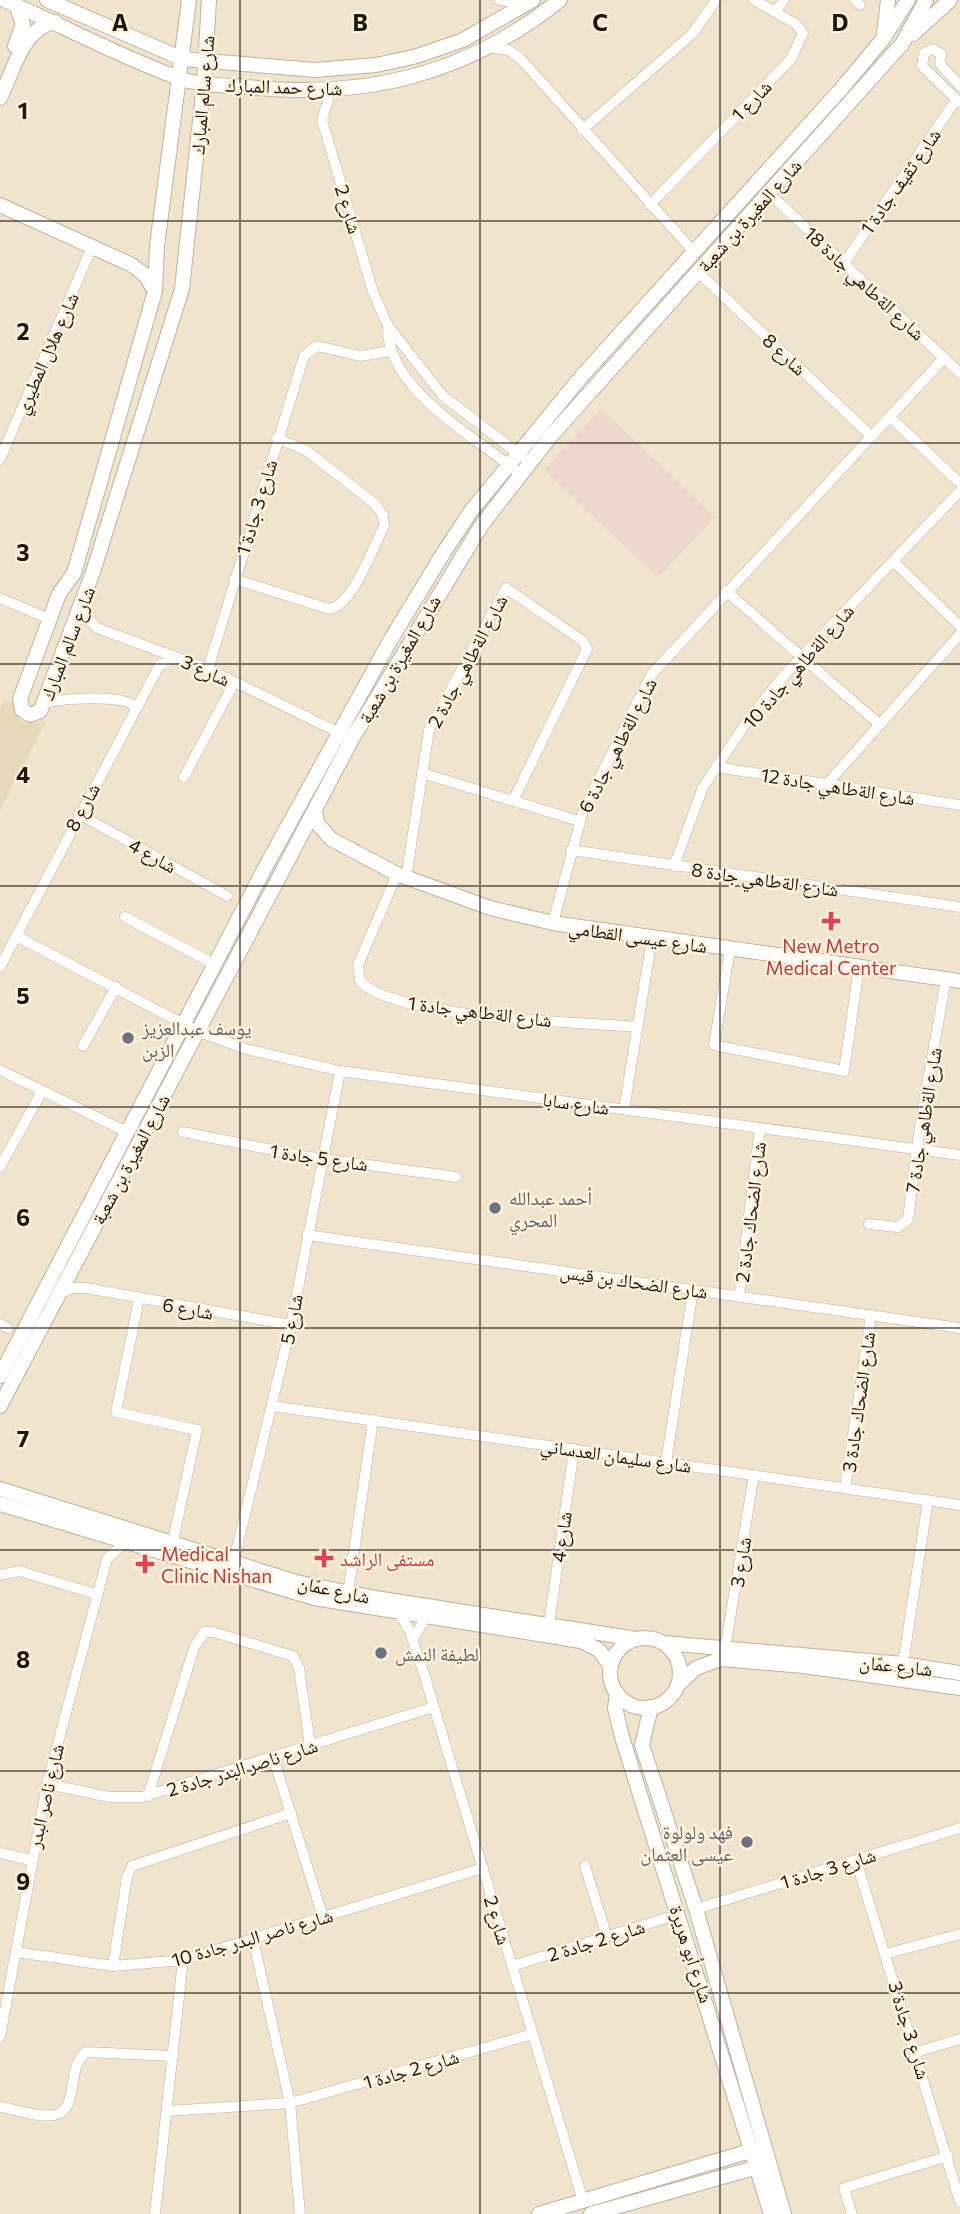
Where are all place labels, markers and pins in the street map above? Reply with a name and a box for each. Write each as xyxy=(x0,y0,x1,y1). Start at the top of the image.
marker: New Metro Medical Center xyxy=(821,911,841,931)
place label: New Metro Medical Center xyxy=(765,934,897,979)
place label: يوسف عبدالعزيز الزبن xyxy=(141,1016,252,1062)
marker: يوسف عبدالعزيز الزبن xyxy=(120,1030,136,1046)
place label: أحمد عبدالله المحري xyxy=(509,1186,592,1235)
marker: أحمد عبدالله المحري xyxy=(487,1200,503,1216)
place label: Medical Clinic Nishan xyxy=(161,1542,272,1587)
place label: مستفى الراشد xyxy=(340,1547,434,1571)
marker: مستفى الراشد xyxy=(314,1548,334,1568)
marker: Medical Clinic Nishan xyxy=(135,1554,155,1574)
place label: لطيفة النمش xyxy=(395,1642,479,1666)
marker: لطيفة النمش xyxy=(373,1645,389,1661)
place label: فهد ولولوة عيسى العثمان xyxy=(640,1820,733,1866)
marker: فهد ولولوة عيسى العثمان xyxy=(739,1834,755,1850)

